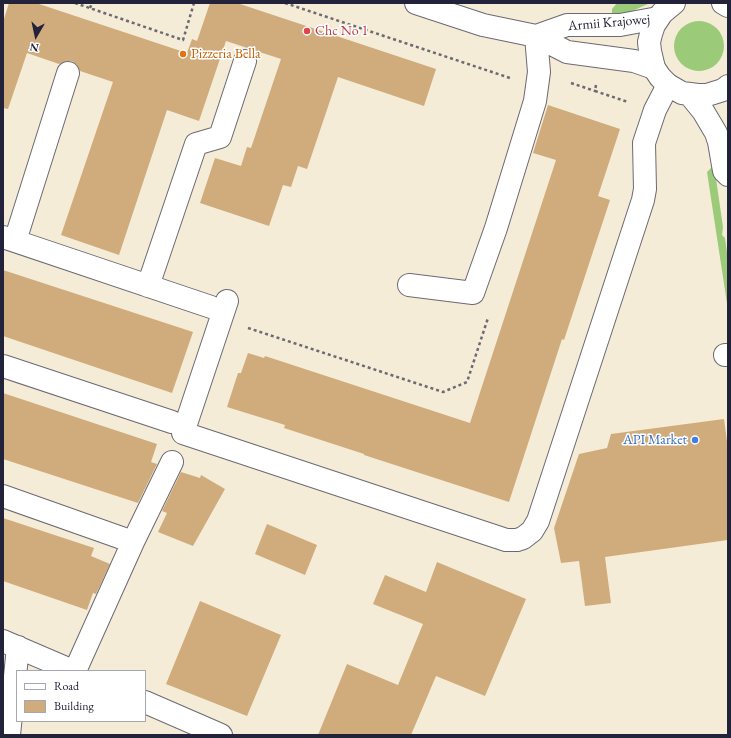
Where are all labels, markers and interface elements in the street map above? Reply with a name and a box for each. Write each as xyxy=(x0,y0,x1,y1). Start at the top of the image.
street label: Armii Krajowej xyxy=(567,11,651,35)
north arrow xyxy=(16,16,56,56)
place label: Chc No 1 xyxy=(315,23,368,39)
marker: Chc No 1 xyxy=(302,26,312,36)
text: N xyxy=(29,40,40,55)
place label: Pizzeria Bella xyxy=(191,46,261,62)
marker: Pizzeria Bella xyxy=(178,49,188,59)
place label: API Market xyxy=(623,432,687,448)
marker: API Market xyxy=(690,435,700,445)
legend xyxy=(16,670,146,722)
text: Road xyxy=(54,678,79,694)
text: Building xyxy=(54,698,94,714)

